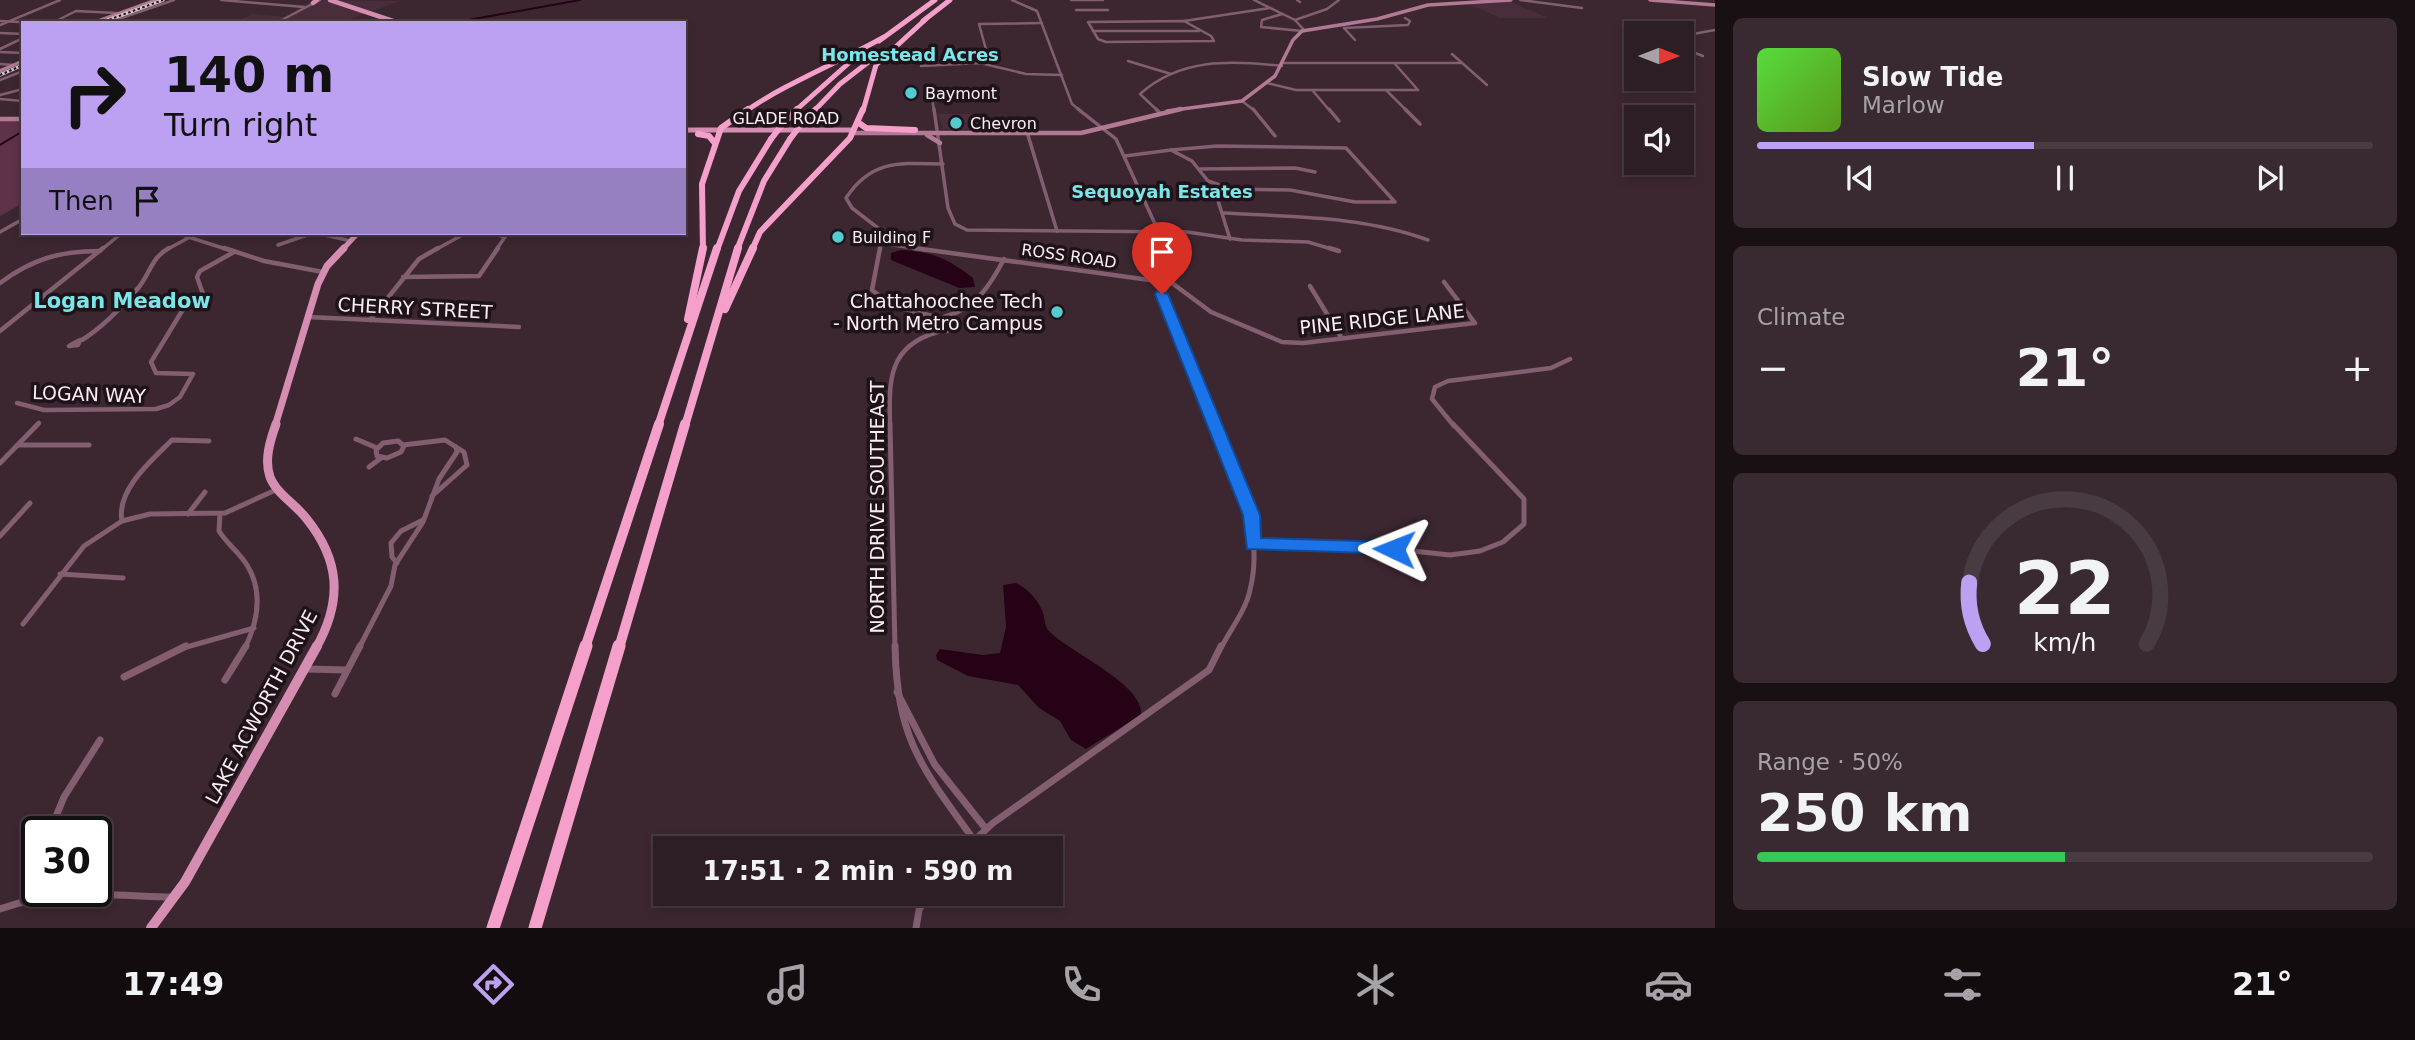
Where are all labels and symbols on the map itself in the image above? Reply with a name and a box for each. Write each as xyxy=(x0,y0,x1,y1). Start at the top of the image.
north arrow xyxy=(1624,21,1694,91)
district label: Homestead Acres xyxy=(821,44,999,65)
place label: Baymont xyxy=(925,84,997,103)
marker: Baymont xyxy=(903,85,919,101)
street label: GLADE ROAD xyxy=(733,109,839,128)
place label: Chevron xyxy=(970,114,1037,133)
marker: Chevron xyxy=(948,115,964,131)
district label: Sequoyah Estates xyxy=(1071,181,1253,202)
pin xyxy=(1132,222,1192,294)
place label: Building F xyxy=(852,228,931,247)
marker: Building F xyxy=(830,229,846,245)
street label: ROSS ROAD xyxy=(1020,240,1118,272)
district label: Logan Meadow xyxy=(33,289,211,313)
place label: Chattahoochee Tech - North Metro Campus xyxy=(833,290,1043,334)
street label: CHERRY STREET xyxy=(337,293,493,323)
street label: PINE RIDGE LANE xyxy=(1298,299,1466,339)
marker: Chattahoochee Tech - North Metro Campus xyxy=(1049,304,1065,320)
street label: NORTH DRIVE SOUTHEAST xyxy=(866,380,888,633)
street label: LOGAN WAY xyxy=(32,381,147,407)
position arrow xyxy=(1357,512,1431,586)
street label: LAKE ACWORTH DRIVE xyxy=(200,606,322,808)
speed limit sign: 30 xyxy=(21,816,112,907)

